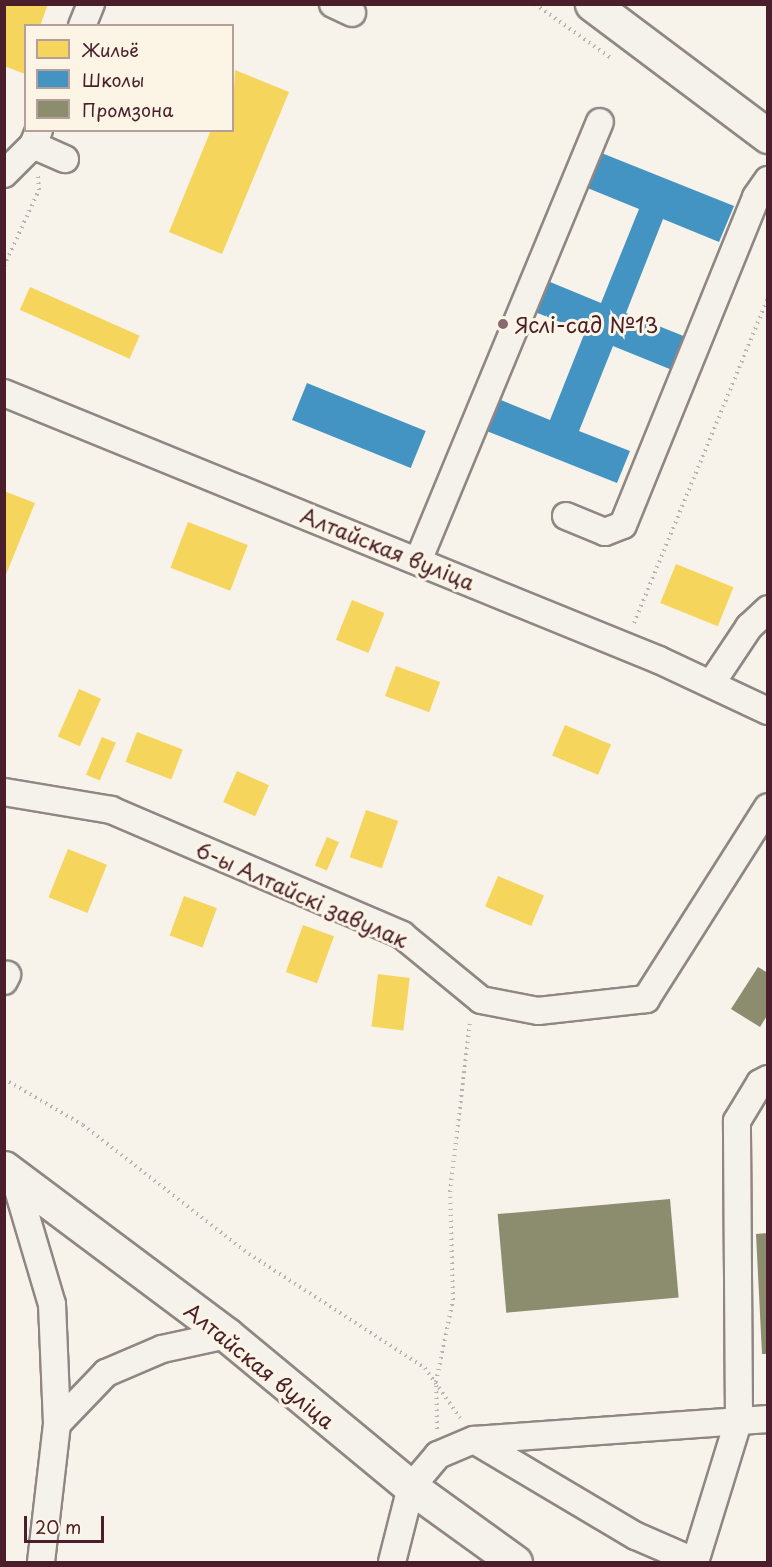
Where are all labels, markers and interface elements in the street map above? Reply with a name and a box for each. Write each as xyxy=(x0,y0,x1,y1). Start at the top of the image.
legend xyxy=(24,24,234,132)
text: Жильё xyxy=(82,36,139,63)
text: Школы xyxy=(82,66,145,93)
text: Промзона xyxy=(82,96,173,123)
place label: Яслі-сад №13 xyxy=(515,311,658,337)
marker: Яслі-сад №13 xyxy=(496,317,510,331)
street label: Алтайская вуліца xyxy=(297,501,479,595)
street label: 6-ы Алтайскі завулак xyxy=(191,836,413,952)
street label: Алтайская вуліца xyxy=(180,1297,340,1433)
scale bar xyxy=(27,1504,106,1542)
text: 20 m xyxy=(35,1513,81,1540)

